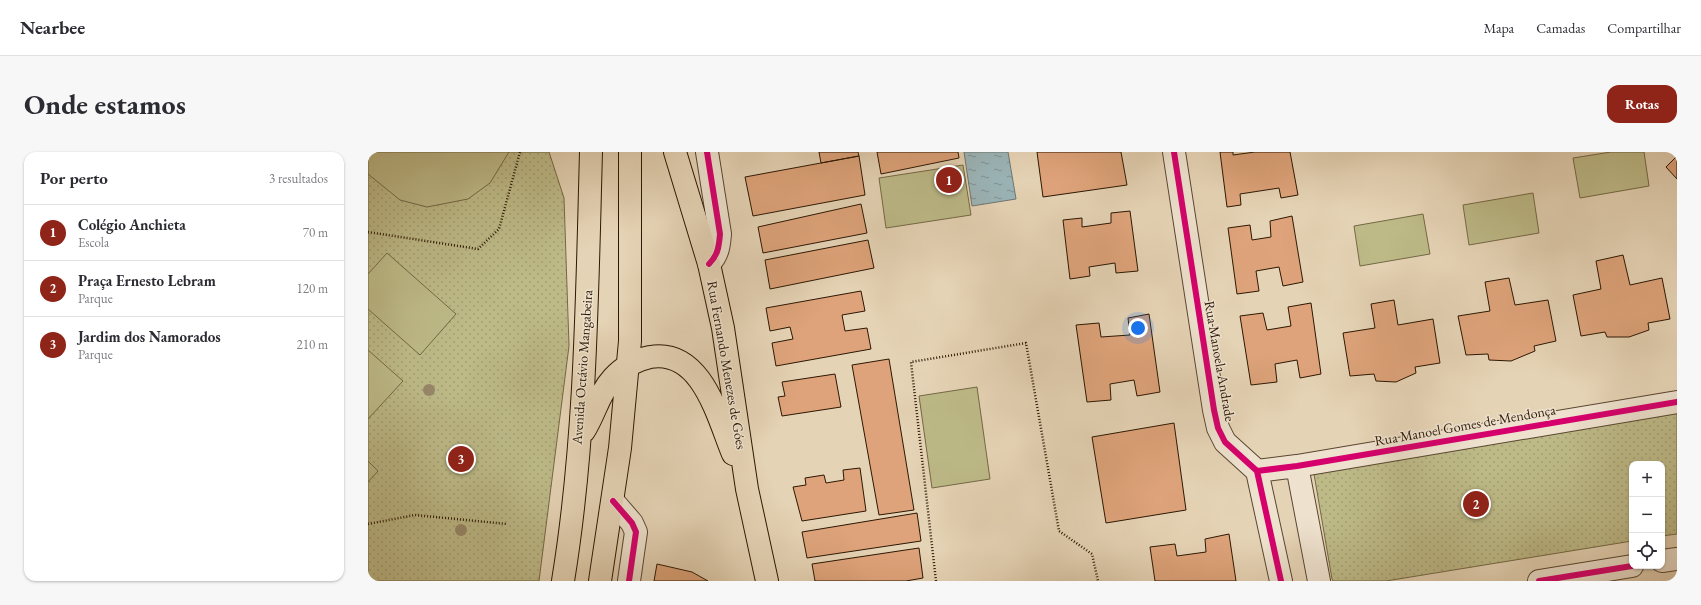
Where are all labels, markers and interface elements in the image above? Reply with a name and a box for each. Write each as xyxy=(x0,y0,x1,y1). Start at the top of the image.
text: Nearbee xyxy=(20,15,85,40)
text: Mapa xyxy=(1484,19,1514,37)
text: Camadas xyxy=(1536,19,1585,37)
text: Compartilhar xyxy=(1607,19,1681,37)
button: Rotas xyxy=(1607,85,1677,123)
text: Onde estamos xyxy=(24,86,186,122)
pin: 1 xyxy=(936,165,962,195)
text: Por perto xyxy=(40,167,108,189)
text: 3 resultados xyxy=(269,170,328,187)
text: Colégio Anchieta xyxy=(78,215,186,234)
text: 1 xyxy=(50,224,56,241)
text: 70 m xyxy=(303,224,328,241)
text: Escola xyxy=(78,234,109,251)
text: Praça Ernesto Lebram xyxy=(78,271,216,290)
street label: Rua Fernando Menezes de Góes xyxy=(703,279,751,451)
text: 2 xyxy=(50,280,56,297)
text: 120 m xyxy=(297,280,328,297)
street label: Avenida Octávio Mangabeira xyxy=(568,289,596,446)
text: Parque xyxy=(78,290,113,307)
street label: Rua Manoela Andrade xyxy=(1201,299,1240,423)
your location xyxy=(1128,318,1148,338)
text: Jardim dos Namorados xyxy=(78,327,221,346)
text: 3 xyxy=(50,336,56,353)
text: 210 m xyxy=(297,336,328,353)
text: Parque xyxy=(78,346,113,363)
street label: Rua Manoel Gomes de Mendonça xyxy=(1373,400,1557,450)
pin: 3 xyxy=(448,444,474,474)
map controls xyxy=(1629,461,1665,569)
button: + xyxy=(1629,461,1665,497)
pin: 2 xyxy=(1463,489,1489,519)
button: − xyxy=(1629,497,1665,533)
button: locate xyxy=(1629,533,1665,569)

